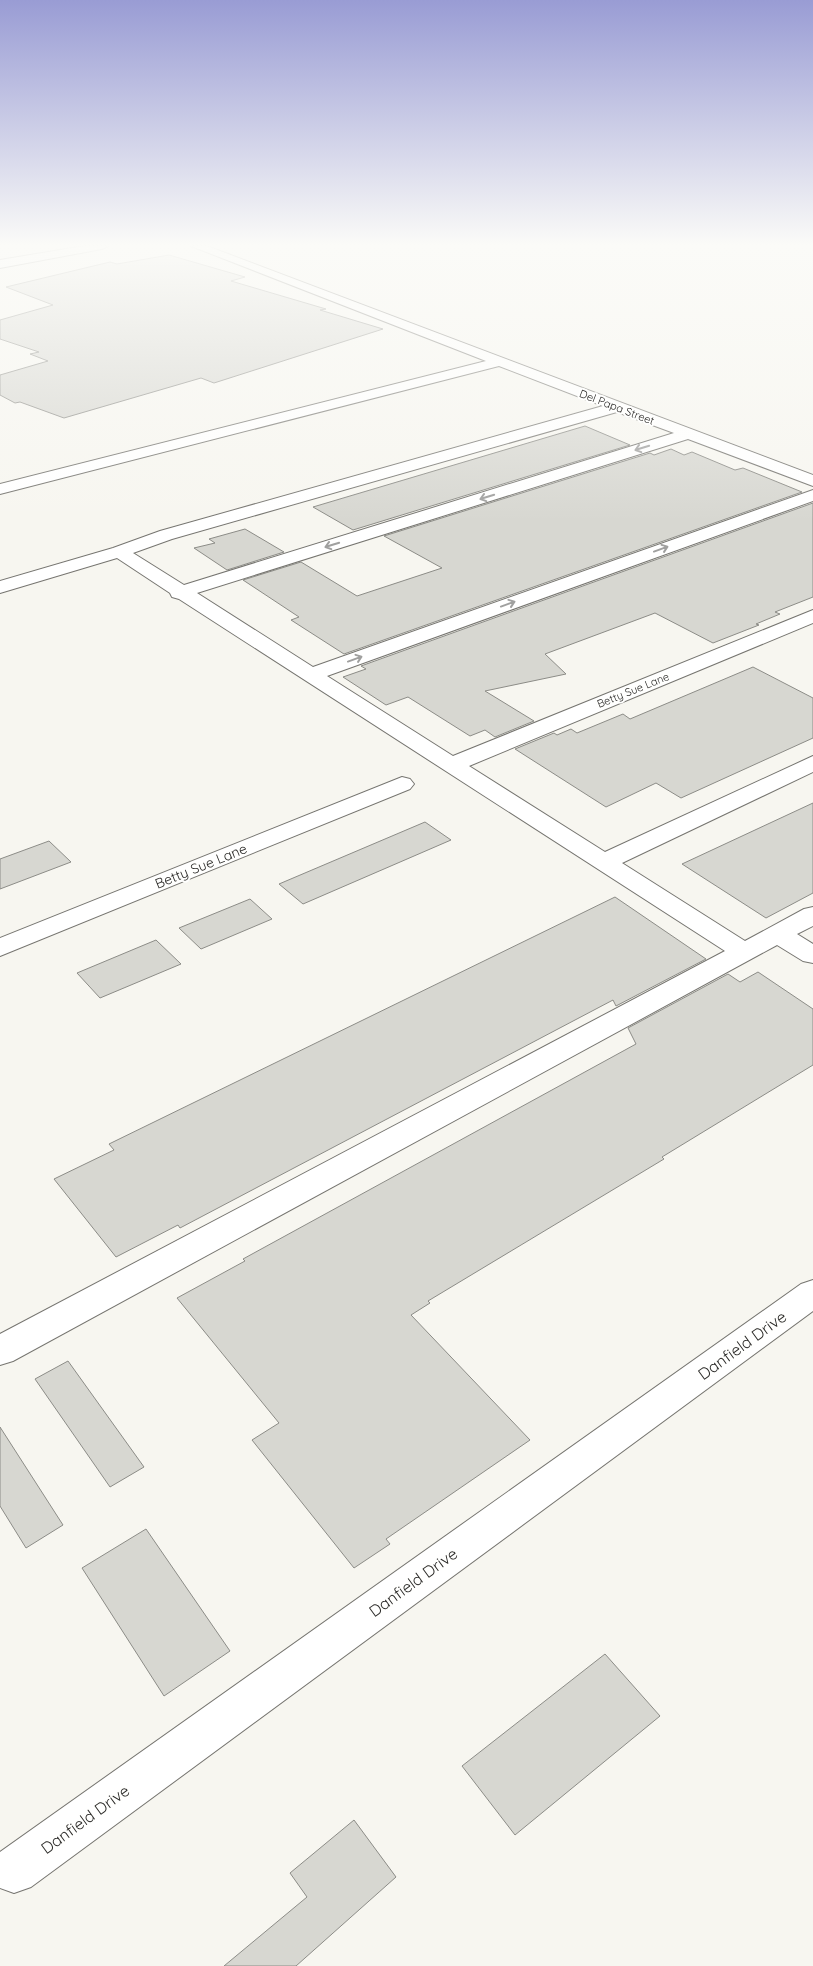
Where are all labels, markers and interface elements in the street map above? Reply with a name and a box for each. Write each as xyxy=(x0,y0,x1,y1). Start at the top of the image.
street label: Del Papa Street xyxy=(577,386,657,428)
one-way arrow xyxy=(634,444,650,454)
one-way arrow xyxy=(479,492,495,502)
one-way arrow xyxy=(324,541,340,550)
one-way arrow xyxy=(653,544,668,553)
one-way arrow xyxy=(500,599,515,608)
one-way arrow xyxy=(347,654,362,663)
street label: Betty Sue Lane xyxy=(595,669,671,711)
street label: Betty Sue Lane xyxy=(152,839,250,893)
street label: Danfield Drive xyxy=(694,1306,790,1384)
street label: Danfield Drive xyxy=(365,1543,461,1621)
street label: Danfield Drive xyxy=(37,1780,133,1858)

